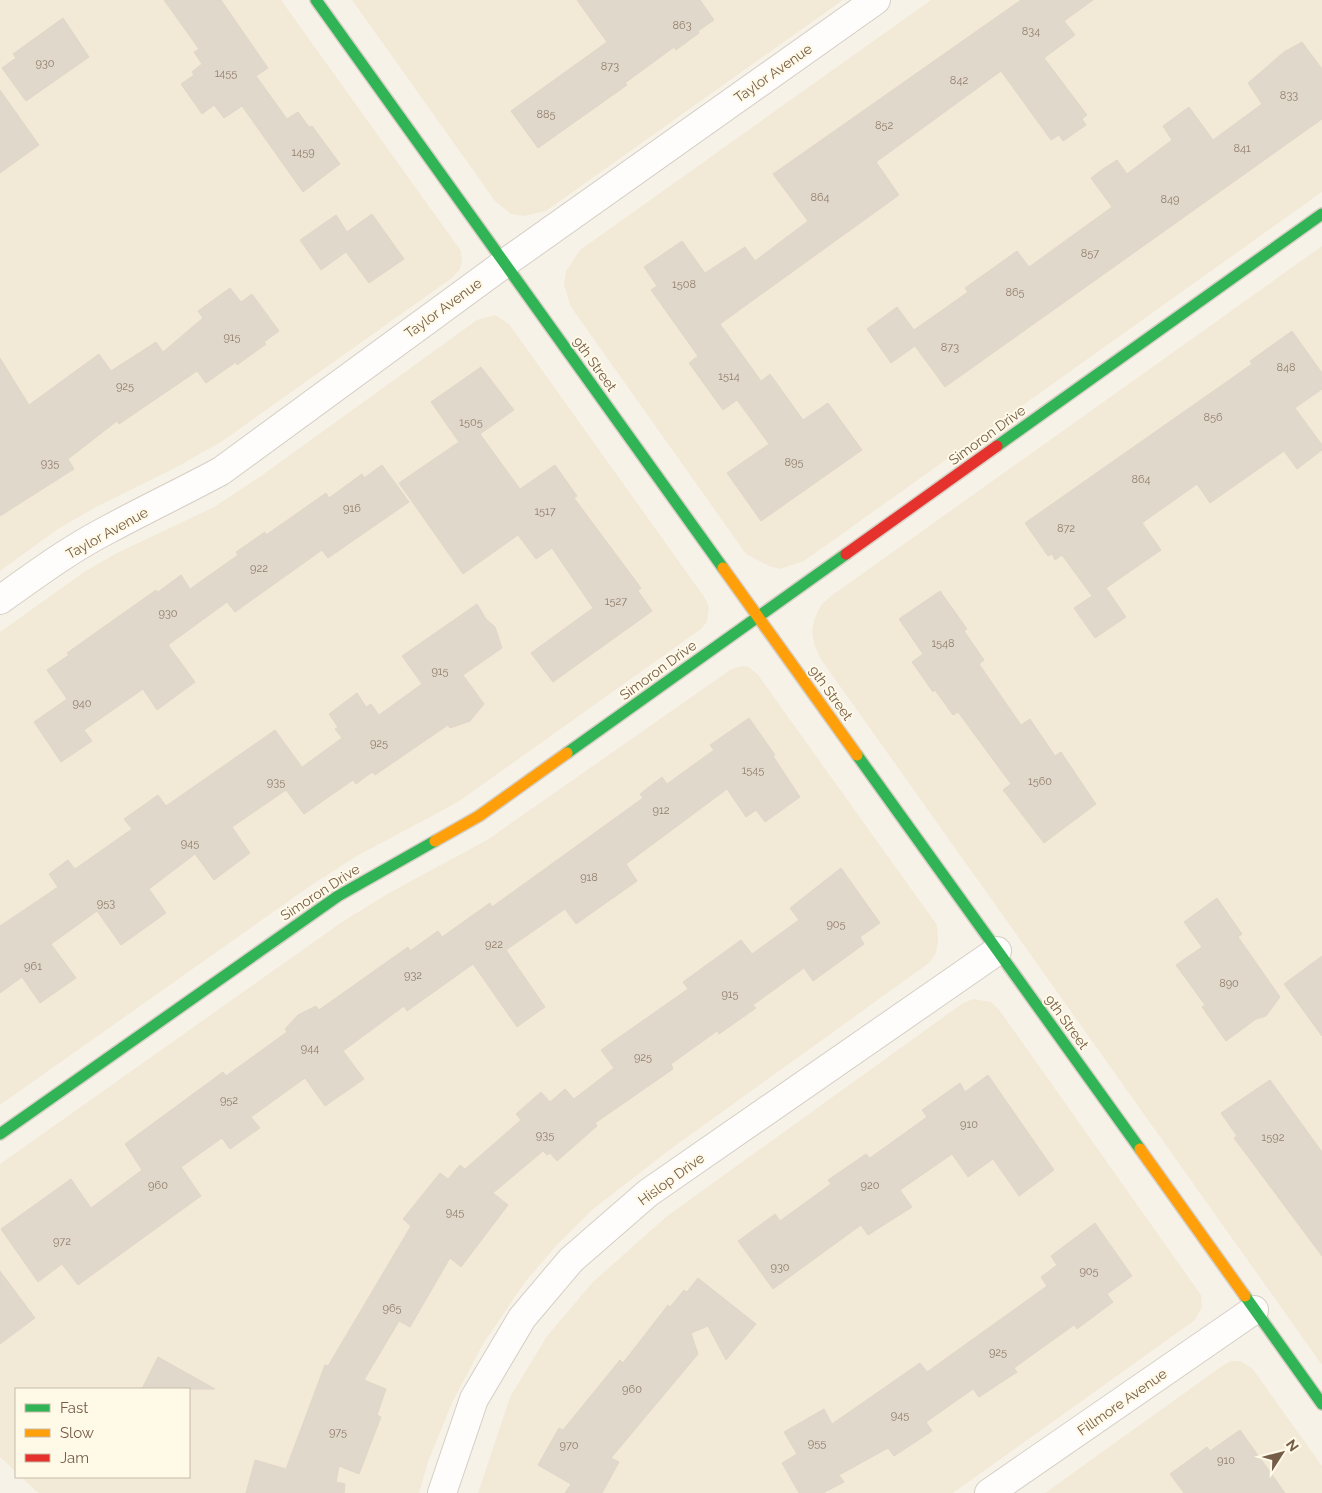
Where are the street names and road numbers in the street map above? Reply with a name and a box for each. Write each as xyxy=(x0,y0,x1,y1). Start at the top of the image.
street label: Taylor Avenue xyxy=(731,40,815,106)
street label: Taylor Avenue xyxy=(401,275,485,341)
street label: 9th Street xyxy=(570,334,620,395)
street label: Simoron Drive xyxy=(946,402,1028,468)
street label: Taylor Avenue xyxy=(63,504,151,562)
street label: Simoron Drive xyxy=(617,637,699,703)
street label: 9th Street xyxy=(806,663,856,724)
street label: Simoron Drive xyxy=(278,861,362,923)
street label: 9th Street xyxy=(1042,992,1092,1053)
street label: Hislop Drive xyxy=(635,1150,707,1208)
street label: Fillmore Avenue xyxy=(1074,1365,1170,1439)

